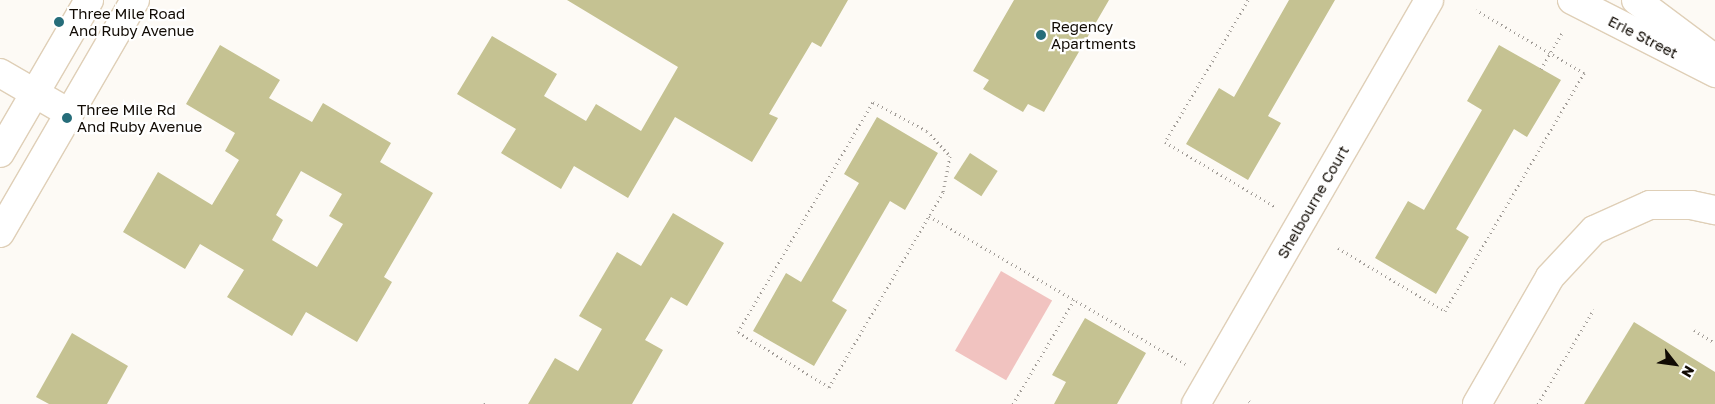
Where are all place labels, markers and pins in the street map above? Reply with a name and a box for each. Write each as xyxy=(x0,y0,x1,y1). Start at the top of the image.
place label: Three Mile Road And Ruby Avenue xyxy=(69,4,194,39)
marker: Three Mile Road And Ruby Avenue xyxy=(53,16,65,28)
place label: Regency Apartments xyxy=(1051,17,1136,52)
marker: Regency Apartments xyxy=(1035,29,1047,41)
place label: Three Mile Rd And Ruby Avenue xyxy=(77,100,202,135)
marker: Three Mile Rd And Ruby Avenue xyxy=(61,112,73,124)

